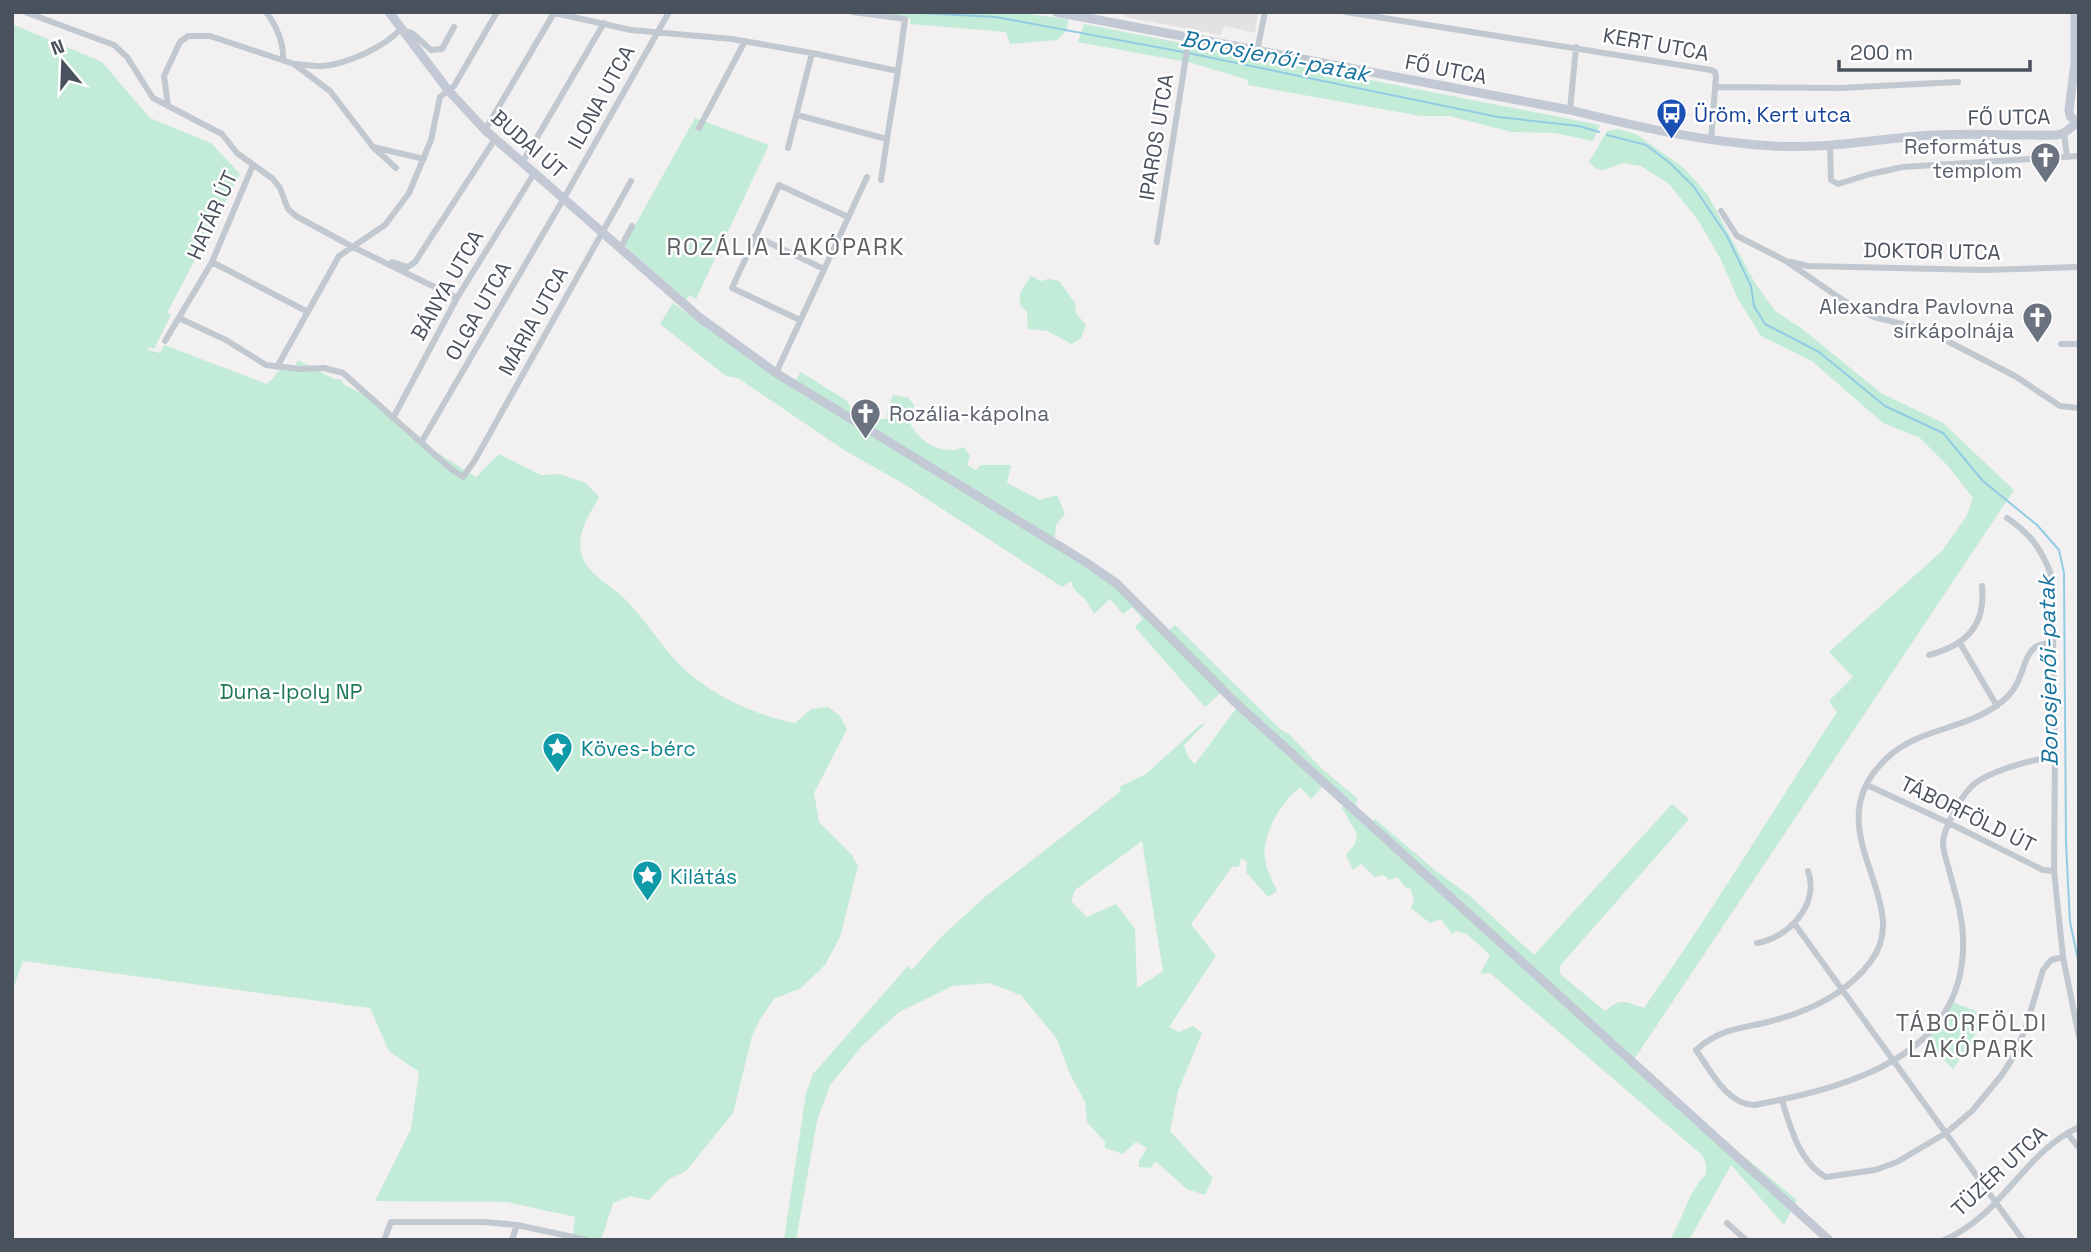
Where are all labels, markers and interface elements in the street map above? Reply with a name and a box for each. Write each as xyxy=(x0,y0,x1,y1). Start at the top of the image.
street label: KERT UTCA xyxy=(1601,21,1711,67)
water label: Borosjenői-patak xyxy=(1178,23,1374,89)
north arrow xyxy=(28,28,98,98)
scale bar xyxy=(1839,28,2030,72)
text: N xyxy=(48,34,68,61)
text: 200 m xyxy=(1850,39,1913,66)
street label: ILONA UTCA xyxy=(561,40,641,154)
street label: FŐ UTCA xyxy=(1403,48,1489,90)
street label: IPAROS UTCA xyxy=(1133,72,1179,202)
bus stop icon: Üröm, Kert utca xyxy=(1654,97,1688,141)
place label: Üröm, Kert utca xyxy=(1694,101,1851,128)
street label: FŐ UTCA xyxy=(1967,103,2051,131)
street label: BUDAI ÚT xyxy=(486,104,572,184)
place label: Református templom xyxy=(1904,133,2022,184)
church icon: Református templom xyxy=(2028,141,2062,185)
street label: HATÁR ÚT xyxy=(180,166,244,264)
street label: BÁNYA UTCA xyxy=(405,225,489,345)
district label: ROZÁLIA LAKÓPARK xyxy=(667,232,905,262)
street label: DOKTOR UTCA xyxy=(1863,236,2001,266)
street label: OLGA UTCA xyxy=(439,257,517,365)
street label: MÁRIA UTCA xyxy=(492,262,574,380)
place label: Alexandra Pavlovna sírkápolnája xyxy=(1819,293,2014,344)
church icon: Alexandra Pavlovna sírkápolnája xyxy=(2020,301,2054,345)
church icon: Rozália-kápolna xyxy=(849,396,883,440)
place label: Rozália-kápolna xyxy=(889,400,1049,427)
water label: Borosjenői-patak xyxy=(2031,573,2065,767)
park label: Duna-Ipoly NP xyxy=(220,678,362,705)
place icon: Köves-bérc xyxy=(541,731,575,775)
place label: Köves-bérc xyxy=(581,735,696,762)
street label: TÁBORFÖLD ÚT xyxy=(1896,770,2040,858)
place icon: Kilátás xyxy=(630,859,664,903)
place label: Kilátás xyxy=(670,863,737,890)
district label: TÁBORFÖLDI LAKÓPARK xyxy=(1896,1008,2048,1064)
street label: TÜZÉR UTCA xyxy=(1945,1120,2053,1222)

